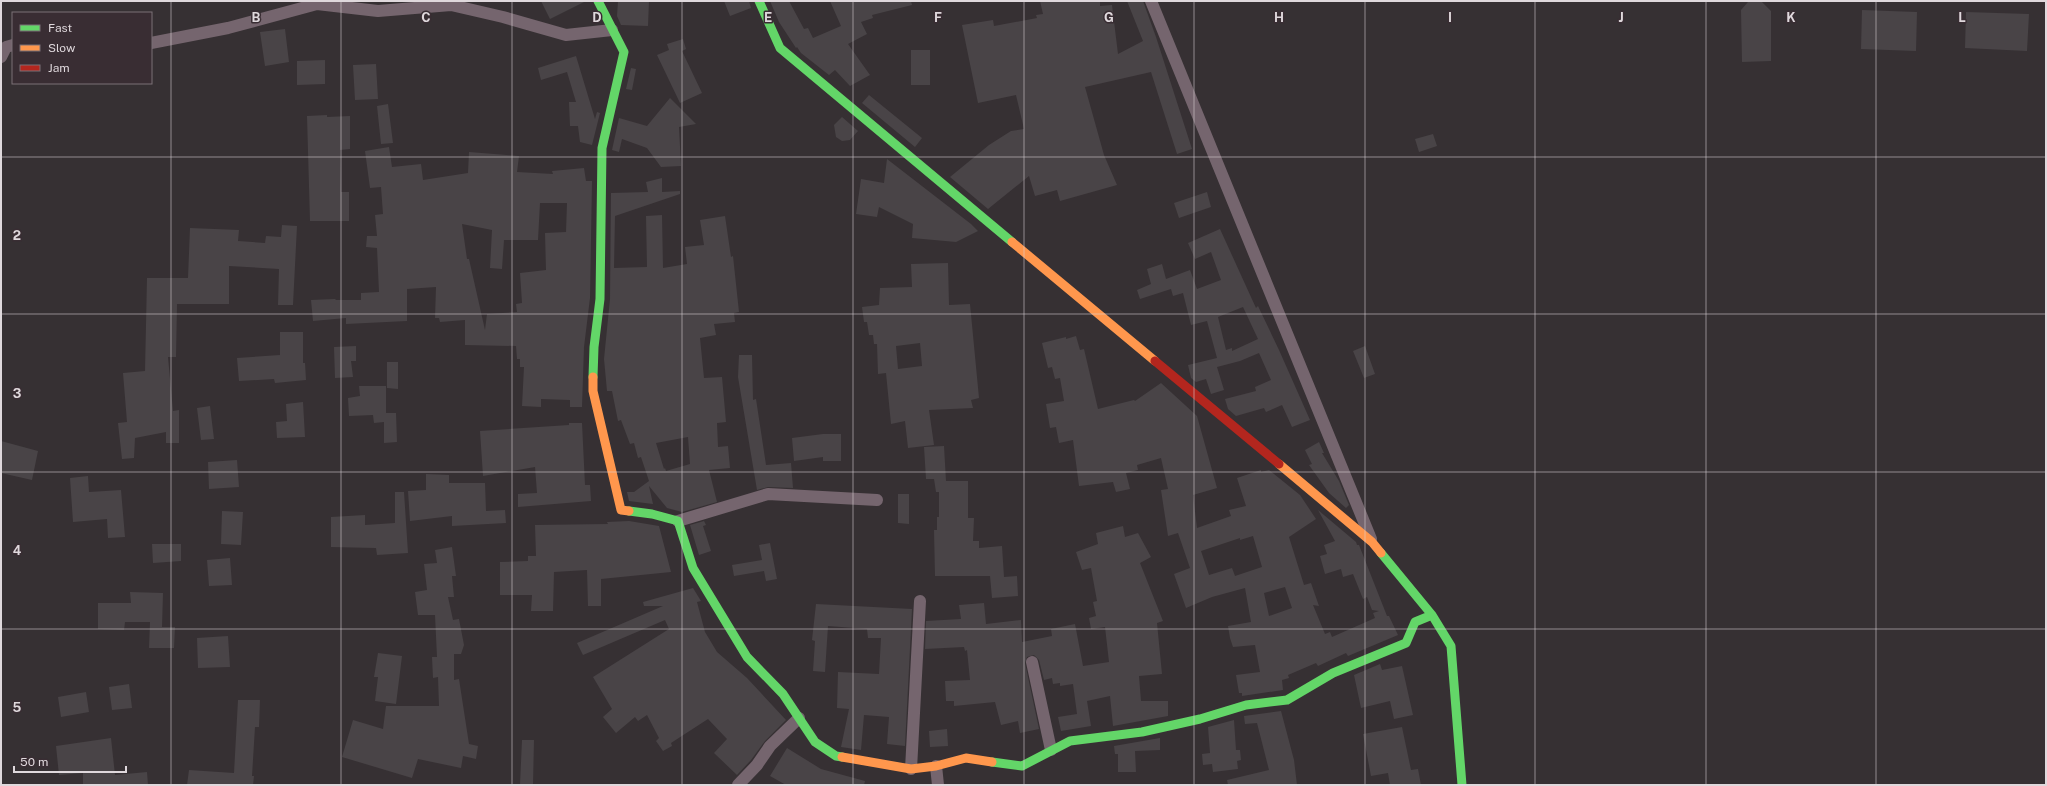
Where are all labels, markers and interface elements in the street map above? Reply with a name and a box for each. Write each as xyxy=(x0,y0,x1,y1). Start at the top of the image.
text: B xyxy=(252,10,261,25)
text: C xyxy=(421,10,431,25)
text: D xyxy=(592,10,602,25)
text: E xyxy=(764,10,772,25)
text: F xyxy=(934,10,942,25)
text: G xyxy=(1104,10,1114,25)
text: H xyxy=(1274,10,1284,25)
text: I xyxy=(1448,10,1452,25)
text: J xyxy=(1618,10,1624,25)
text: K xyxy=(1786,10,1796,25)
text: L xyxy=(1958,10,1966,25)
legend xyxy=(12,12,152,84)
text: Fast xyxy=(48,21,73,35)
text: Slow xyxy=(48,41,76,55)
text: Jam xyxy=(48,61,70,75)
text: 2 xyxy=(13,228,21,243)
text: 3 xyxy=(13,386,22,401)
text: 4 xyxy=(13,543,22,558)
text: 5 xyxy=(13,700,22,715)
scale bar xyxy=(14,748,126,774)
text: 50 m xyxy=(20,755,48,769)

